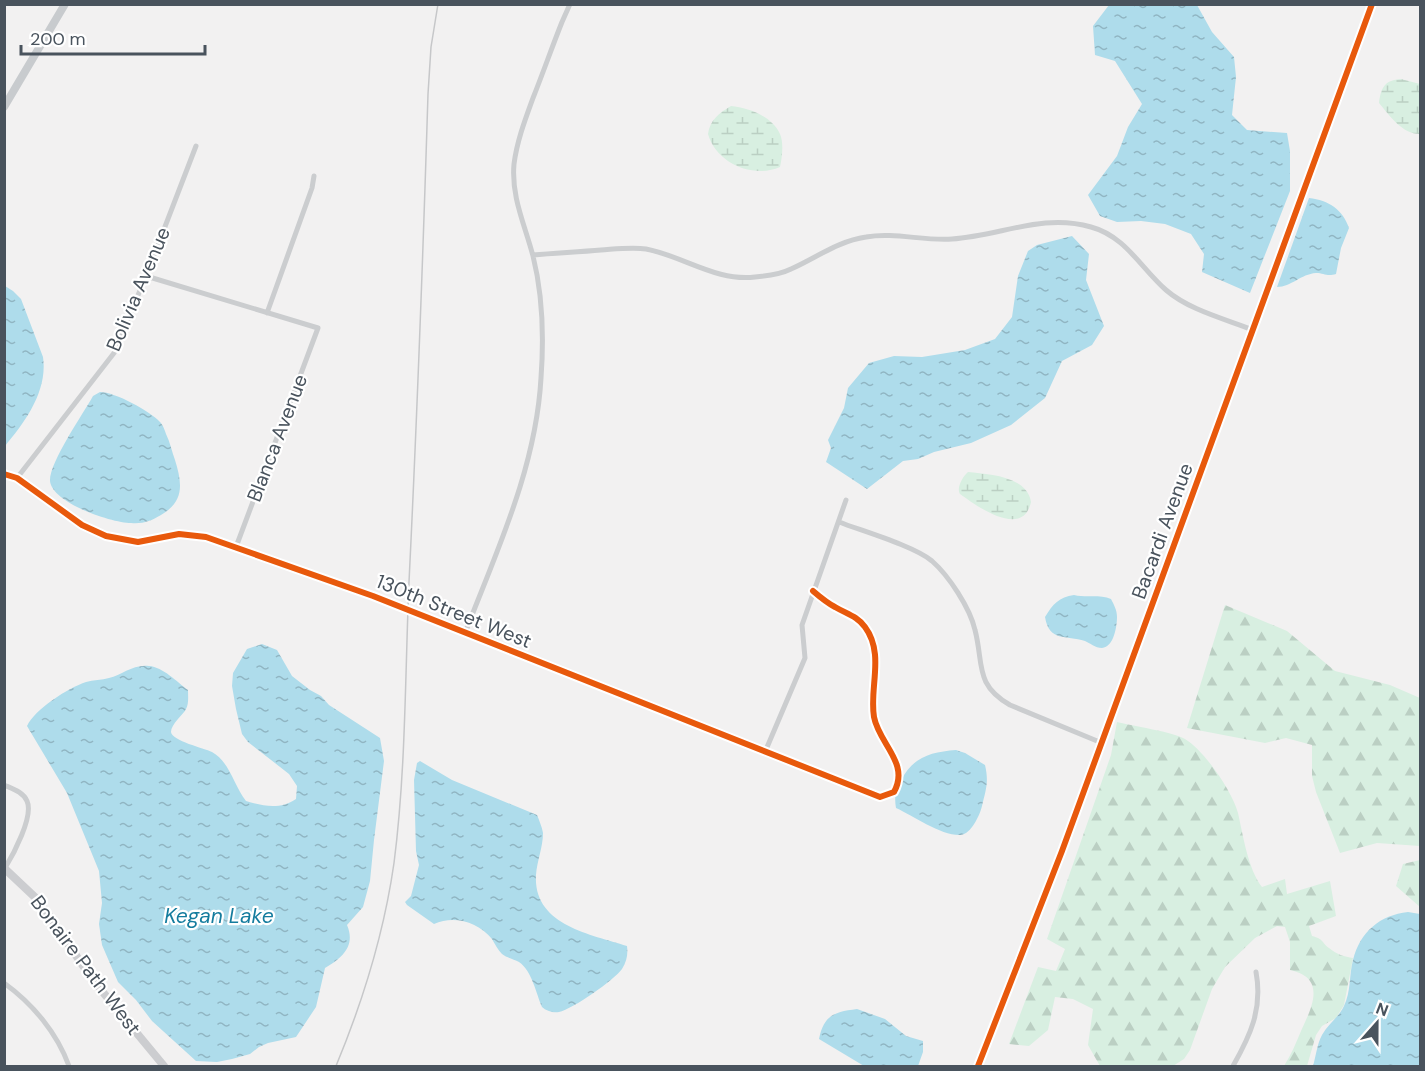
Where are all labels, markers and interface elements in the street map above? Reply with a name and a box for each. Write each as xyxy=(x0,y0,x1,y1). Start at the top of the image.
scale bar xyxy=(21,18,206,56)
text: 200 m xyxy=(30,27,86,51)
street label: Bolivia Avenue xyxy=(100,223,176,355)
street label: Blanca Avenue xyxy=(241,371,313,505)
street label: Bacardi Avenue xyxy=(1125,459,1199,603)
street label: 130th Street West xyxy=(372,568,536,654)
street label: Bonaire Path West xyxy=(25,890,147,1040)
water label: Kegan Lake xyxy=(164,902,274,930)
north arrow xyxy=(1347,993,1407,1053)
text: N xyxy=(1373,998,1391,1021)

